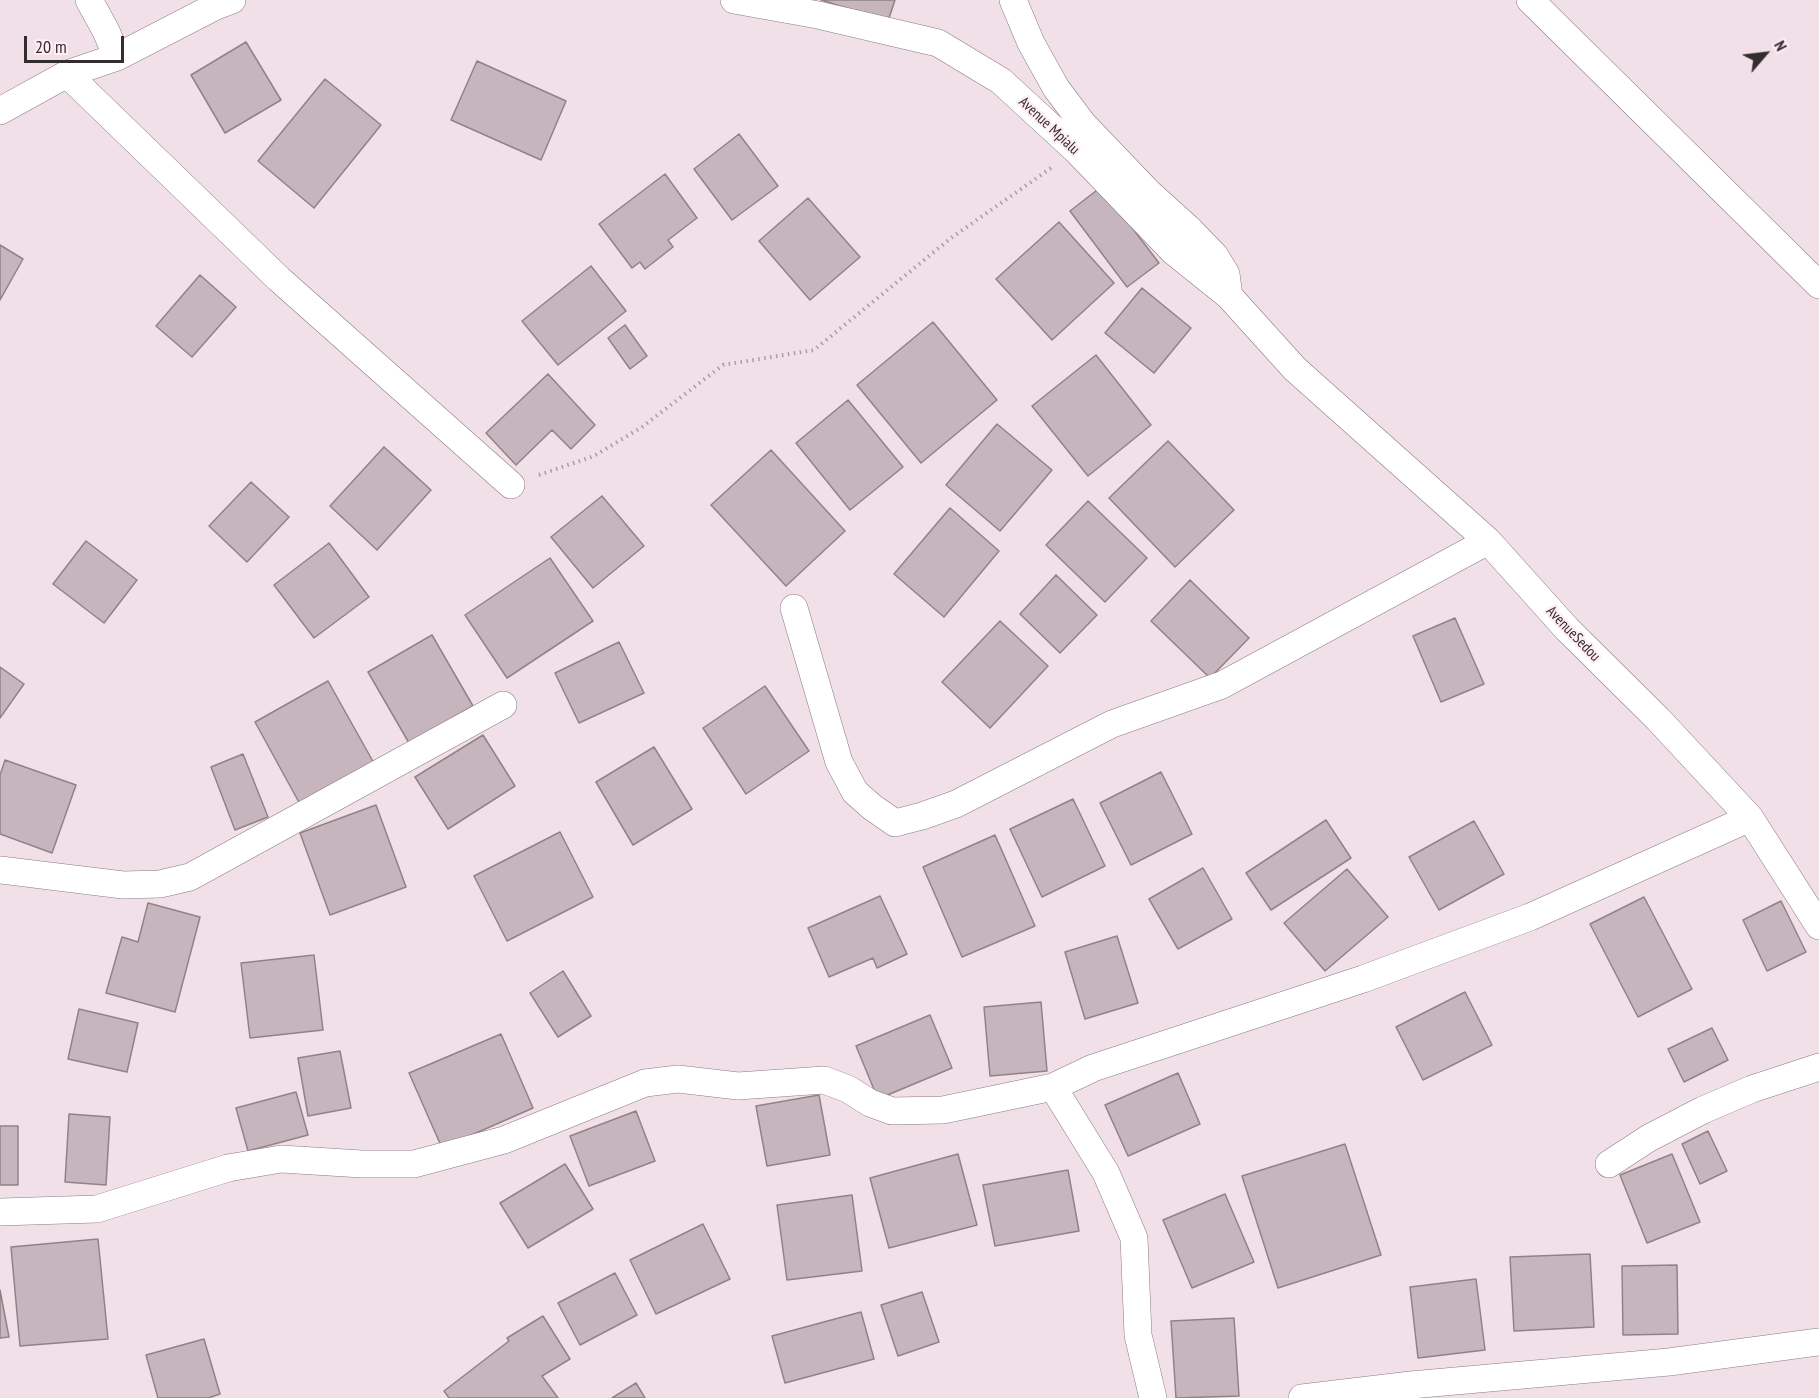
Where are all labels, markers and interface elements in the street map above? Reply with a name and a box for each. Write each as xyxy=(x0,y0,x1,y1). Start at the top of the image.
scale bar xyxy=(27,24,128,62)
north arrow xyxy=(1735,24,1795,84)
text: 20 m xyxy=(35,35,67,58)
text: N xyxy=(1770,37,1792,54)
street label: Avenue Mpialu xyxy=(1015,93,1083,159)
street label: AvenueSedou xyxy=(1542,603,1604,665)

